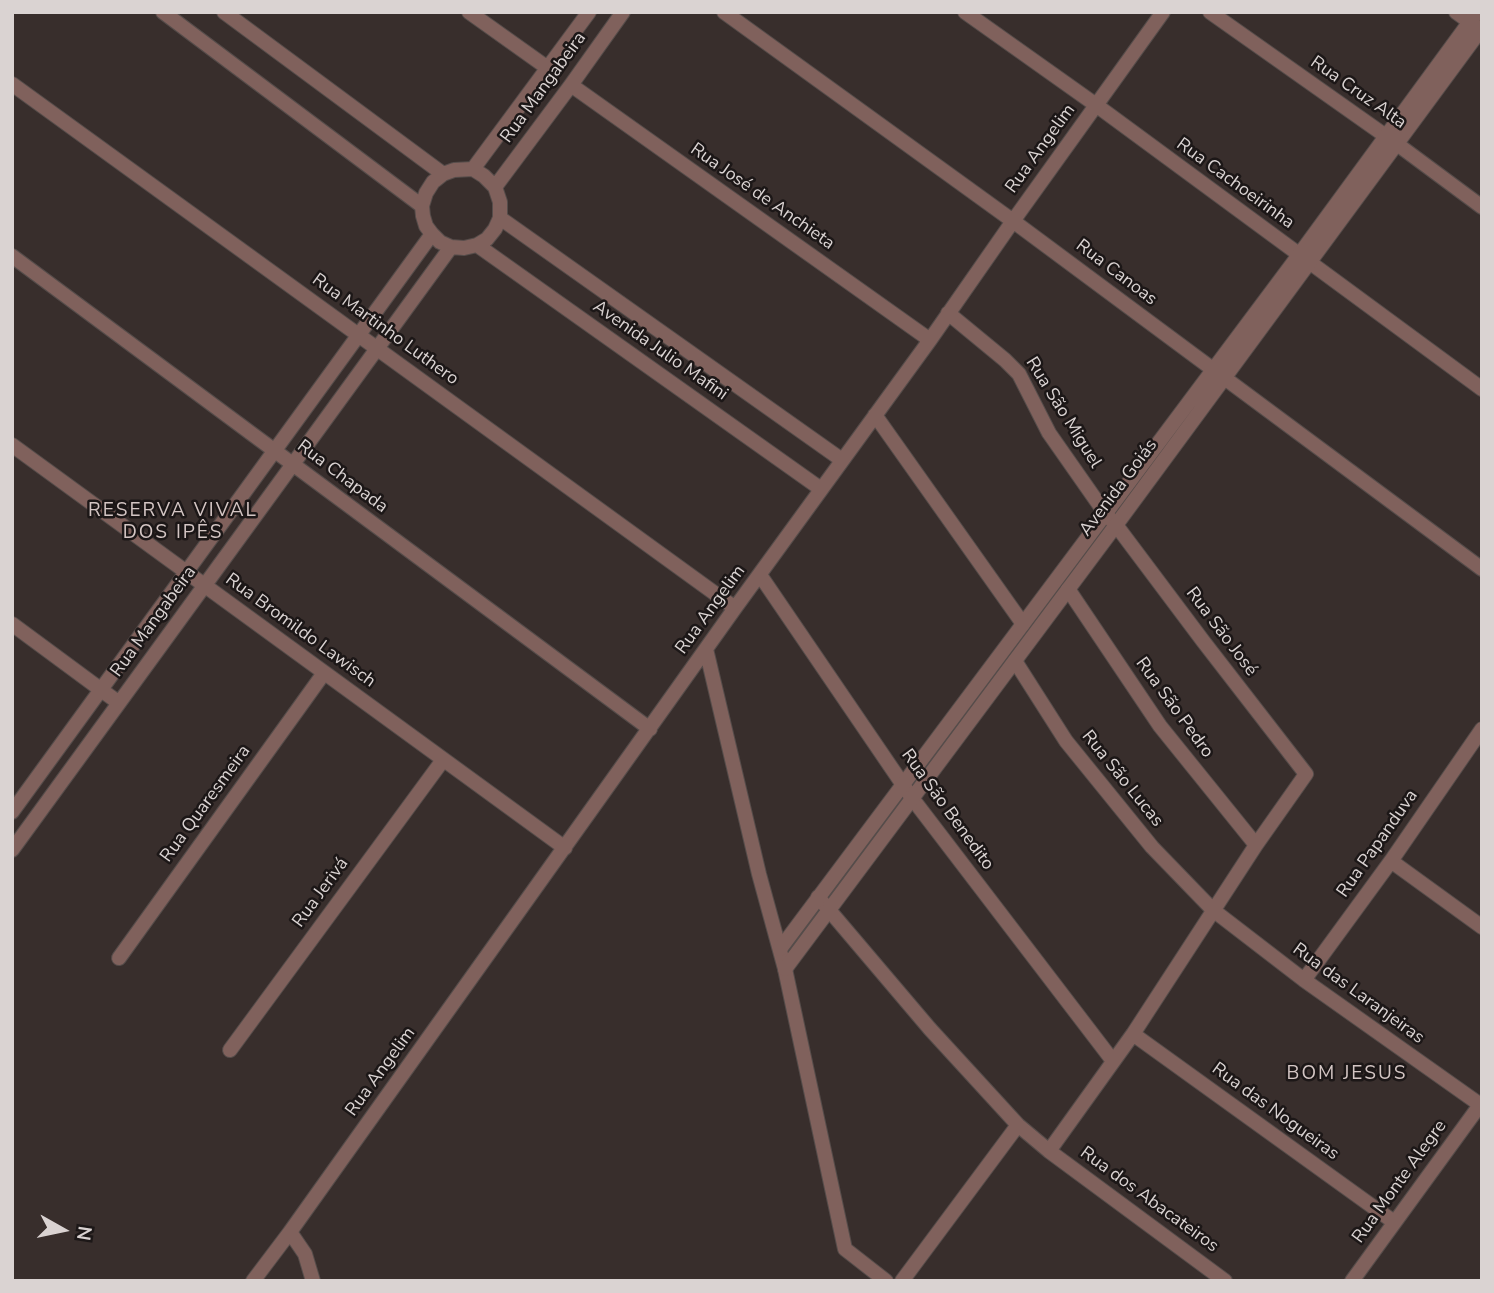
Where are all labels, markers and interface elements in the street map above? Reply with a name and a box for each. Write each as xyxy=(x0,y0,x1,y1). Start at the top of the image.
street label: Rua Mangabeira xyxy=(497,28,591,148)
street label: Rua Cruz Alta xyxy=(1306,52,1410,134)
street label: Rua Angelim xyxy=(1001,100,1081,198)
street label: Rua Cachoeirinha xyxy=(1172,134,1298,234)
street label: Rua José de Anchieta xyxy=(686,139,838,255)
street label: Rua Canoas xyxy=(1071,235,1161,311)
street label: Rua Martinho Luthero xyxy=(308,270,462,390)
street label: Avenida Julio Mafini xyxy=(588,296,732,406)
street label: Rua São Miguel xyxy=(1020,354,1106,472)
street label: Avenida Goiás xyxy=(1076,435,1162,541)
street label: Rua Chapada xyxy=(292,436,392,518)
district label: RESERVA VIVAL DOS IPÊS xyxy=(90,500,256,544)
street label: Rua Angelim xyxy=(671,561,751,659)
street label: Rua Mangabeira xyxy=(107,562,201,682)
street label: Rua Bromildo Lawisch xyxy=(221,569,379,693)
street label: Rua São José xyxy=(1181,583,1261,681)
street label: Rua São Pedro xyxy=(1130,654,1218,762)
street label: Rua São Lucas xyxy=(1077,726,1167,832)
street label: Rua Quaresmeira xyxy=(156,741,256,867)
street label: Rua São Benedito xyxy=(896,745,998,875)
street label: Rua Papanduva xyxy=(1333,786,1423,902)
street label: Rua Jerivá xyxy=(288,854,354,932)
street label: Rua das Laranjeiras xyxy=(1288,939,1428,1049)
street label: Rua Angelim xyxy=(341,1023,421,1121)
street label: Rua das Nogueiras xyxy=(1207,1059,1343,1165)
district label: BOM JESUS xyxy=(1288,1063,1406,1085)
street label: Rua Monte Alegre xyxy=(1348,1116,1452,1248)
street label: Rua dos Abacateiros xyxy=(1076,1142,1222,1258)
north arrow xyxy=(28,1195,98,1265)
text: N xyxy=(70,1224,98,1242)

